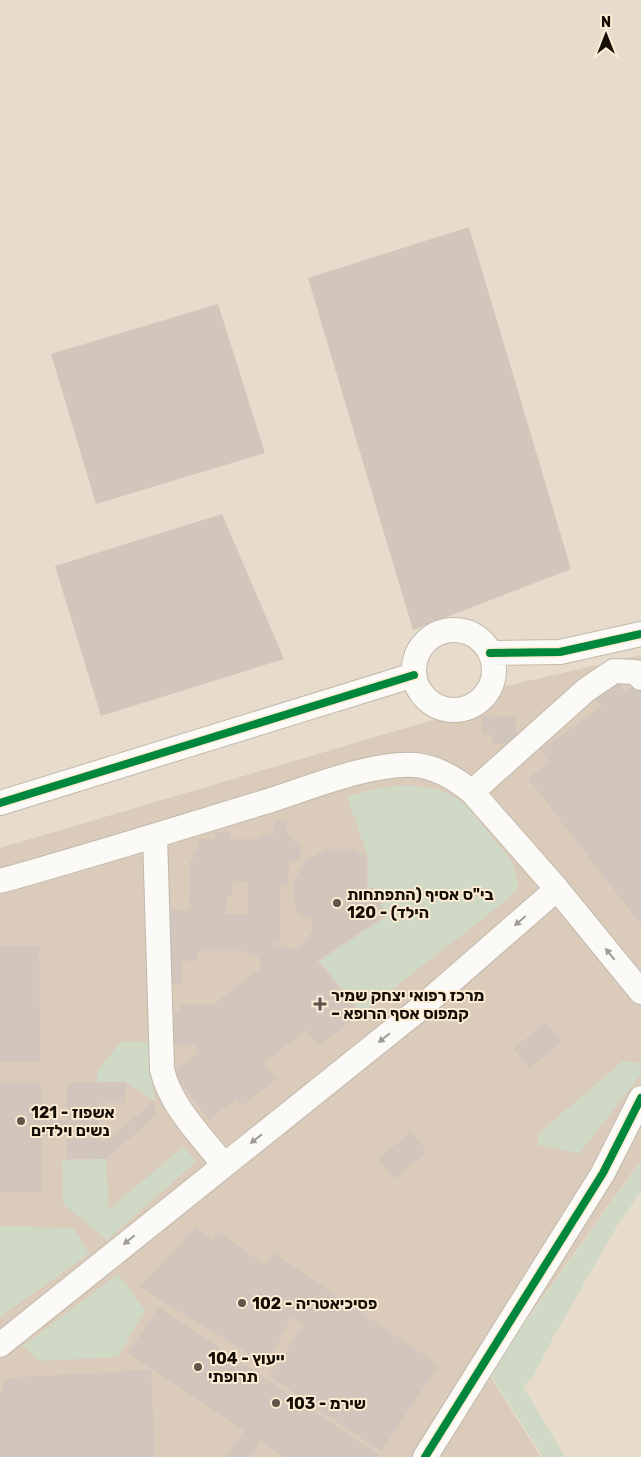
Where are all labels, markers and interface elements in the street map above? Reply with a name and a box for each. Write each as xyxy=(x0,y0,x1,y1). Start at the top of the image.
north arrow xyxy=(581,10,631,60)
text: N xyxy=(601,14,611,31)
place label: בי"ס אסיף (התפתחות הילד) - 120 xyxy=(347,885,494,922)
marker: בי"ס אסיף (התפתחות הילד) - 120 xyxy=(331,897,343,909)
one-way arrow xyxy=(514,915,526,926)
one-way arrow xyxy=(605,948,616,961)
place label: מרכז רפואי יצחק שמיר – קמפוס אסף הרופא xyxy=(331,986,484,1023)
marker: מרכז רפואי יצחק שמיר – קמפוס אסף הרופא xyxy=(313,997,327,1011)
one-way arrow xyxy=(377,1033,390,1044)
place label: 121 - אשפוז נשים וילדים xyxy=(31,1103,115,1140)
marker: 121 - אשפוז נשים וילדים xyxy=(15,1115,27,1127)
one-way arrow xyxy=(250,1133,263,1144)
one-way arrow xyxy=(123,1235,136,1246)
place label: 102 - פסיכיאטריה xyxy=(252,1294,377,1313)
marker: 102 - פסיכיאטריה xyxy=(236,1297,248,1309)
place label: 104 - ייעוץ תרופתי xyxy=(208,1349,285,1386)
marker: 104 - ייעוץ תרופתי xyxy=(192,1361,204,1373)
place label: 103 - שירמ xyxy=(286,1394,366,1413)
marker: 103 - שירמ xyxy=(270,1397,282,1409)

